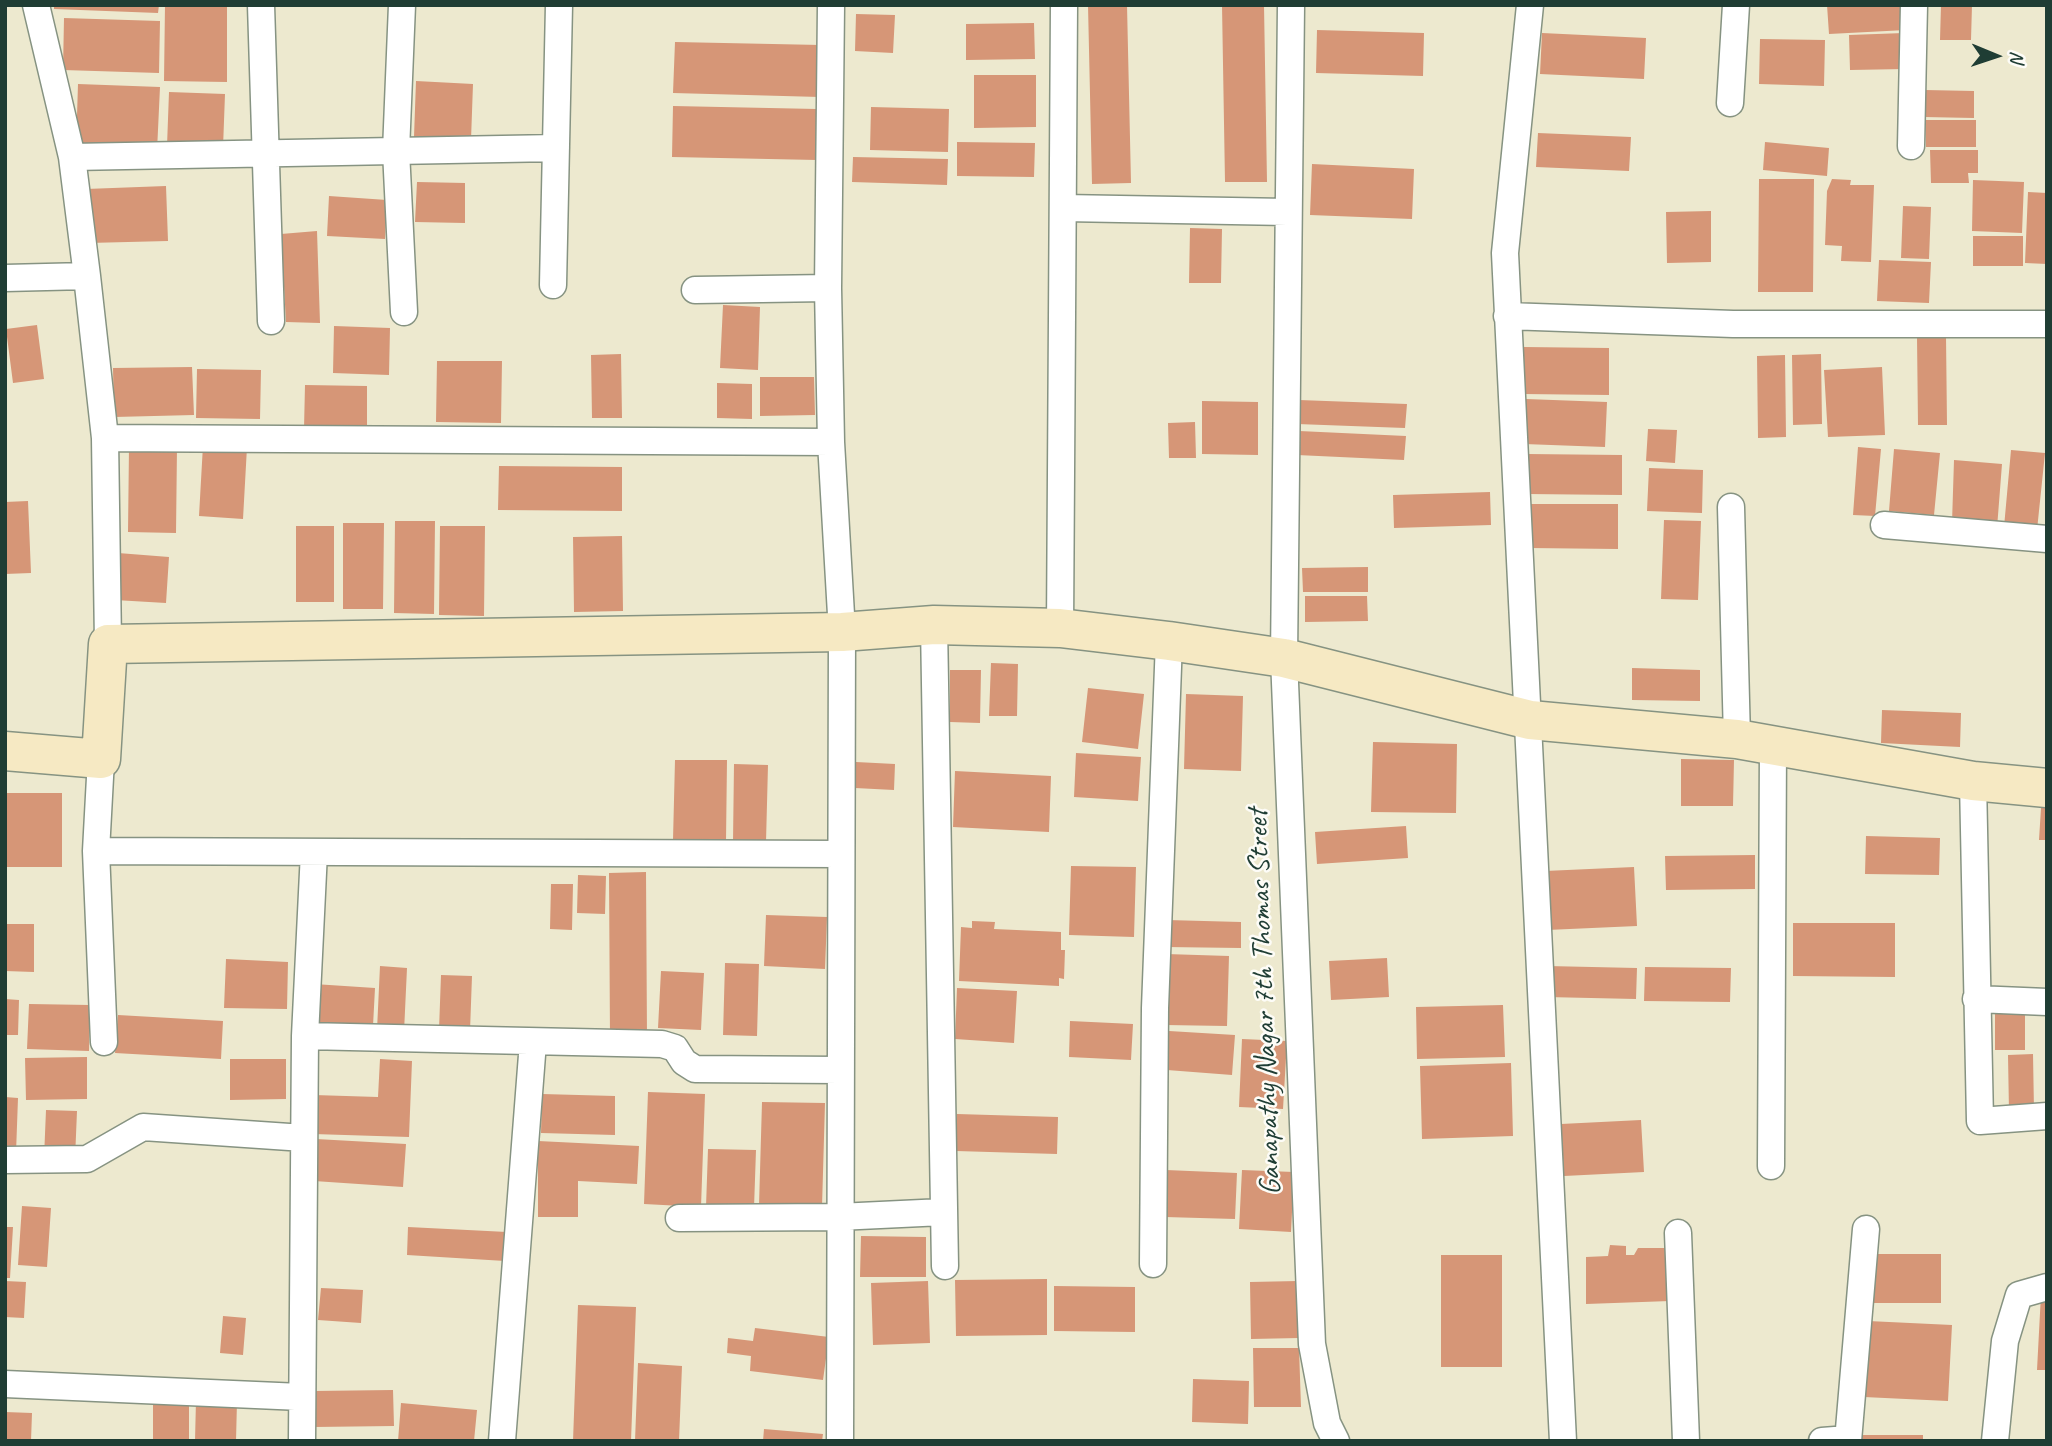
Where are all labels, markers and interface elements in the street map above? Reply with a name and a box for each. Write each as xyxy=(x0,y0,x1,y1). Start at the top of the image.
north arrow xyxy=(1961,21,2031,91)
text: N xyxy=(2005,50,2029,63)
street label: Ganapathy Nagar 7th Thomas Street xyxy=(1240,808,1290,1196)

